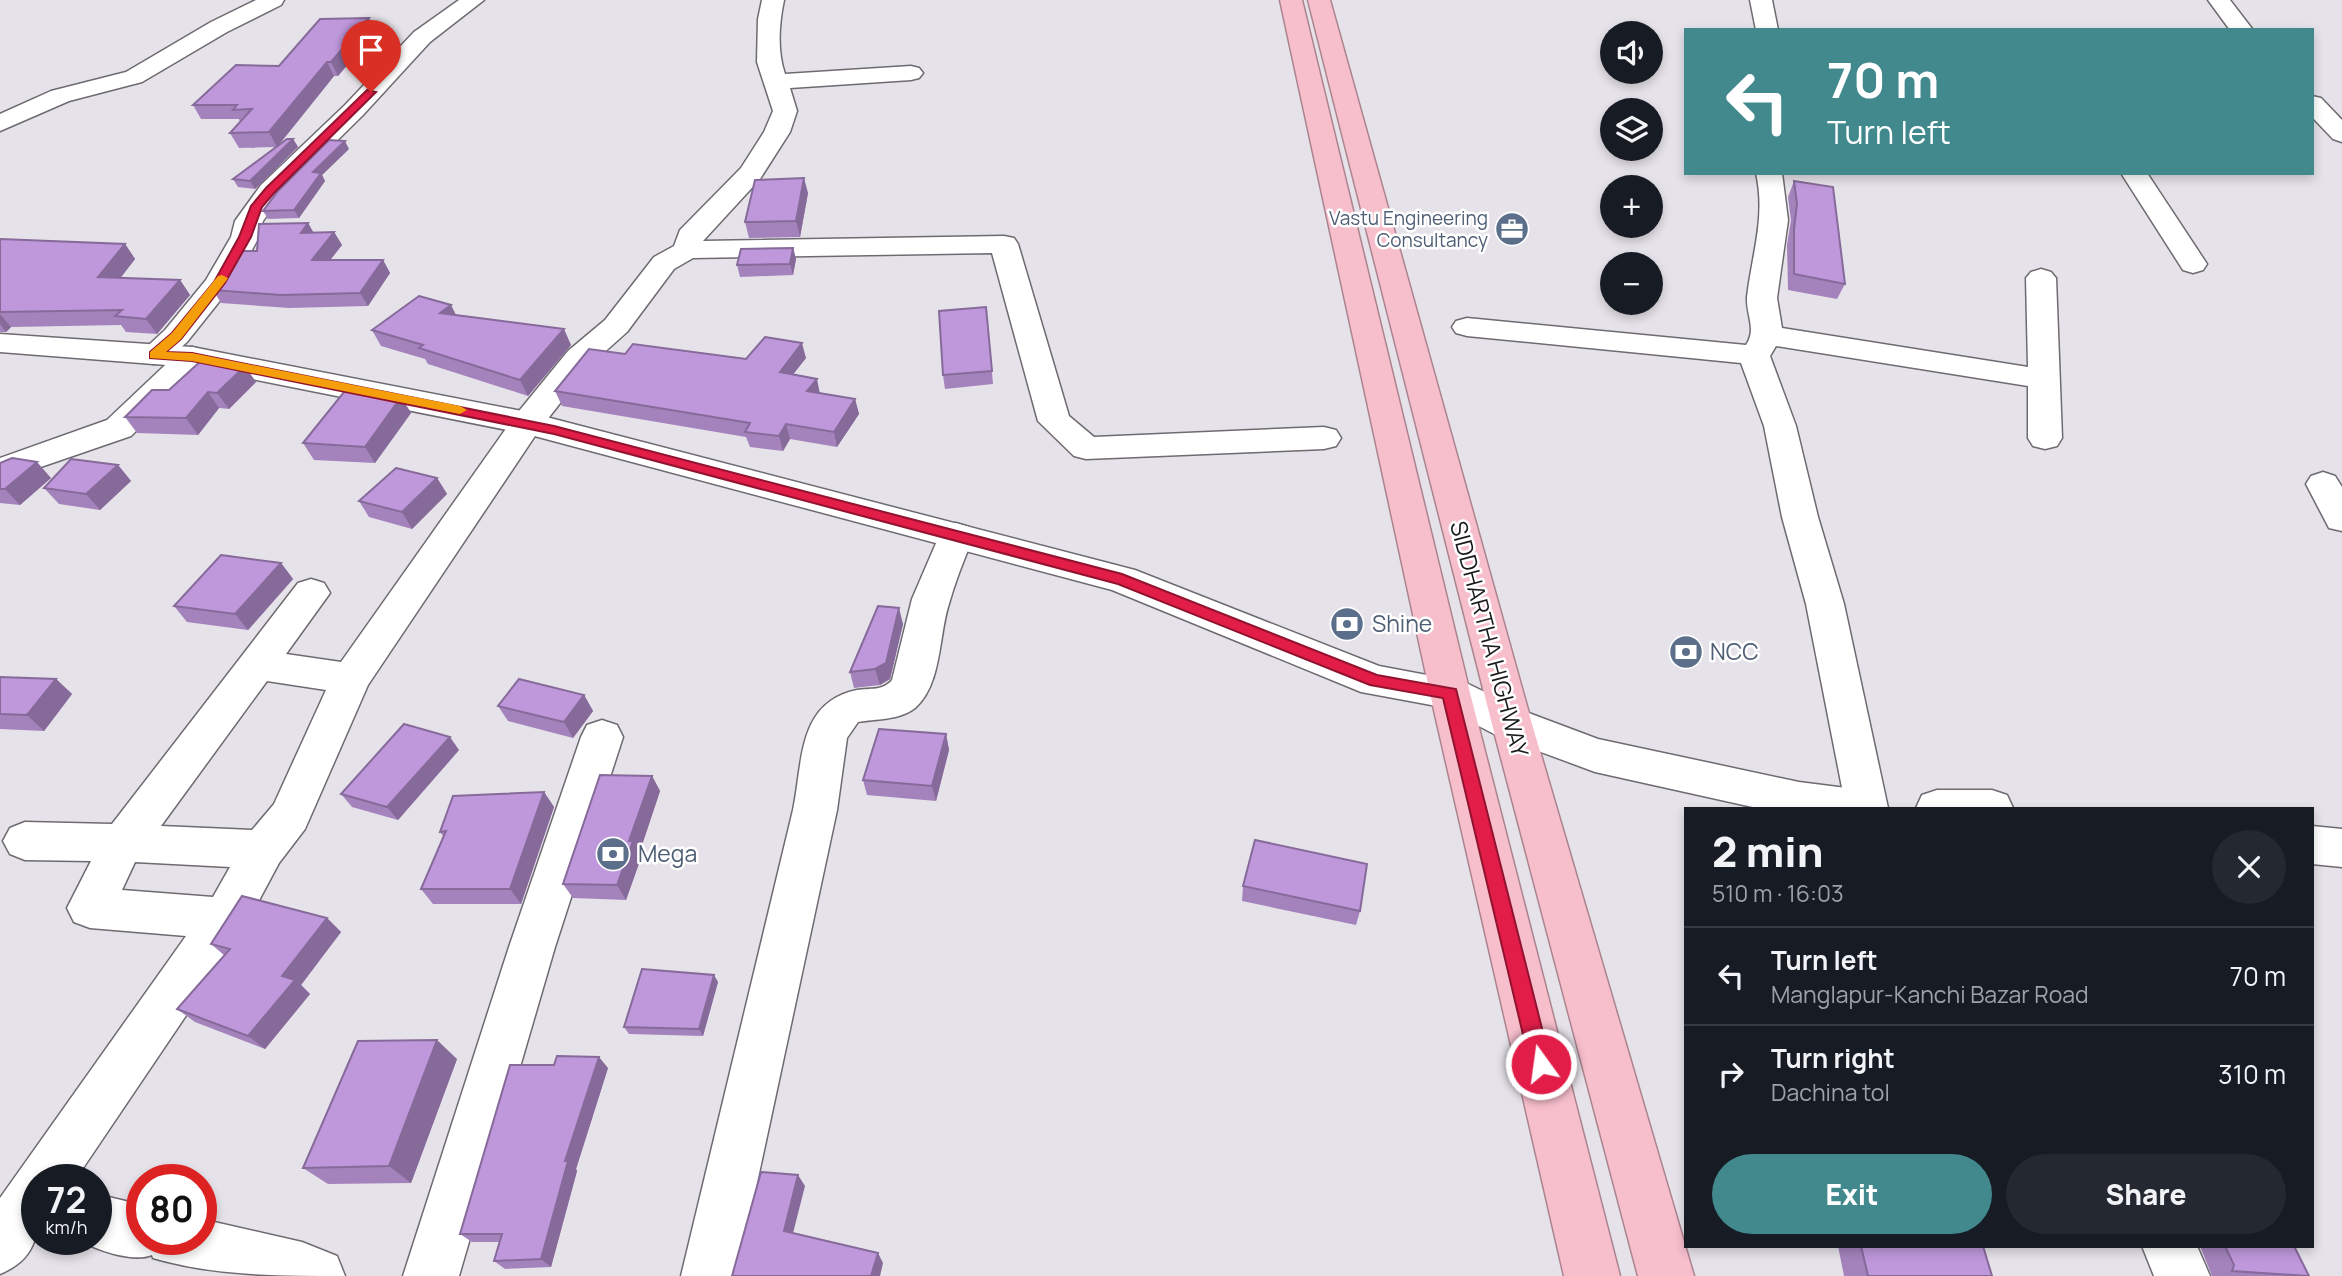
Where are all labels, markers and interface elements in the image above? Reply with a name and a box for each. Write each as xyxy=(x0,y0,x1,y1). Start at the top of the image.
pin xyxy=(341,20,401,92)
map controls xyxy=(1600,21,1663,315)
button: sound xyxy=(1600,21,1663,84)
icon: arrive xyxy=(352,31,390,69)
text: 70 m xyxy=(1827,46,1939,113)
icon: left xyxy=(1712,56,1803,147)
button: layers xyxy=(1600,98,1663,161)
text: Turn left xyxy=(1827,110,1951,154)
button: + xyxy=(1600,175,1663,238)
place label: Vastu Engineering Consultancy xyxy=(1329,205,1488,253)
office icon: Vastu Engineering Consultancy xyxy=(1493,210,1531,248)
button: − xyxy=(1600,252,1663,315)
street label: SIDDHARTHA HIGHWAY xyxy=(1443,517,1537,760)
bank icon: Shine xyxy=(1328,605,1366,643)
place label: Shine xyxy=(1372,607,1432,639)
bank icon: NCC xyxy=(1667,633,1705,671)
place label: NCC xyxy=(1710,635,1759,667)
text: 2 min xyxy=(1712,822,1823,880)
button: close xyxy=(2212,830,2286,904)
bank icon: Mega xyxy=(594,835,632,873)
place label: Mega xyxy=(638,837,697,869)
text: 510 m · 16:03 xyxy=(1712,877,1844,909)
text: Turn left xyxy=(1771,942,1878,978)
icon: left xyxy=(1712,957,1750,995)
text: 70 m xyxy=(2230,958,2286,994)
text: Manglapur-Kanchi Bazar Road xyxy=(1771,978,2089,1010)
position arrow xyxy=(1504,1027,1578,1101)
text: Turn right xyxy=(1771,1040,1895,1076)
icon: right xyxy=(1712,1055,1750,1093)
text: 310 m xyxy=(2218,1056,2286,1092)
text: Dachina tol xyxy=(1771,1076,1890,1108)
button: Exit xyxy=(1712,1154,1992,1234)
button: Share xyxy=(2006,1154,2286,1234)
speed limit sign: 80 xyxy=(126,1164,217,1255)
text: 72 xyxy=(47,1176,86,1224)
text: km/h xyxy=(46,1215,87,1239)

